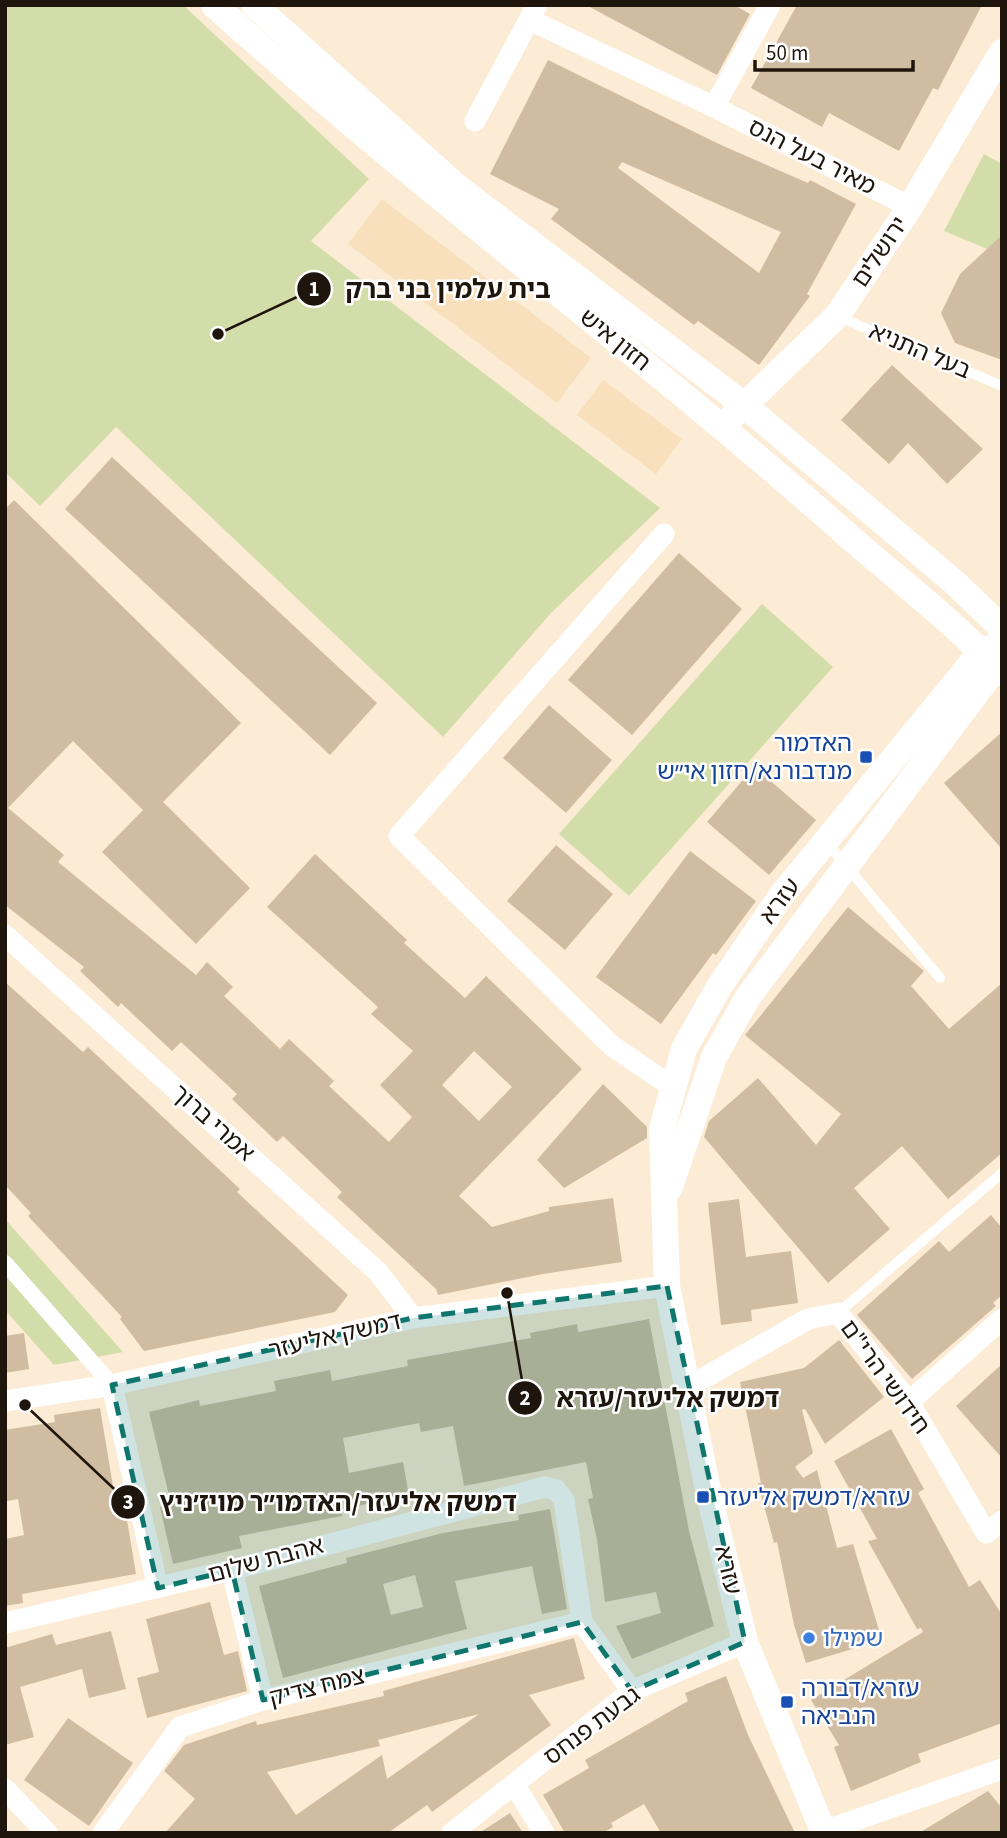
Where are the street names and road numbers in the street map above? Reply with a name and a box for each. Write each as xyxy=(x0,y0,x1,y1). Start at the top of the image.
street label: מאיר בעל הנס xyxy=(742,110,882,204)
street label: ירושלים xyxy=(843,209,917,295)
street label: חזון איש xyxy=(572,300,658,380)
street label: בעל התניא xyxy=(864,314,976,388)
street label: עזרא xyxy=(751,871,809,931)
street label: אמרי ברוך xyxy=(164,1076,262,1170)
street label: דמשק אליעזר xyxy=(265,1304,405,1368)
street label: חידושי הרי"ם xyxy=(831,1313,939,1441)
street label: אהבת שלום xyxy=(204,1528,328,1592)
street label: עזרא xyxy=(705,1542,751,1598)
street label: צמח צדיק xyxy=(265,1658,369,1716)
street label: גבעת פנחס xyxy=(536,1678,648,1774)

